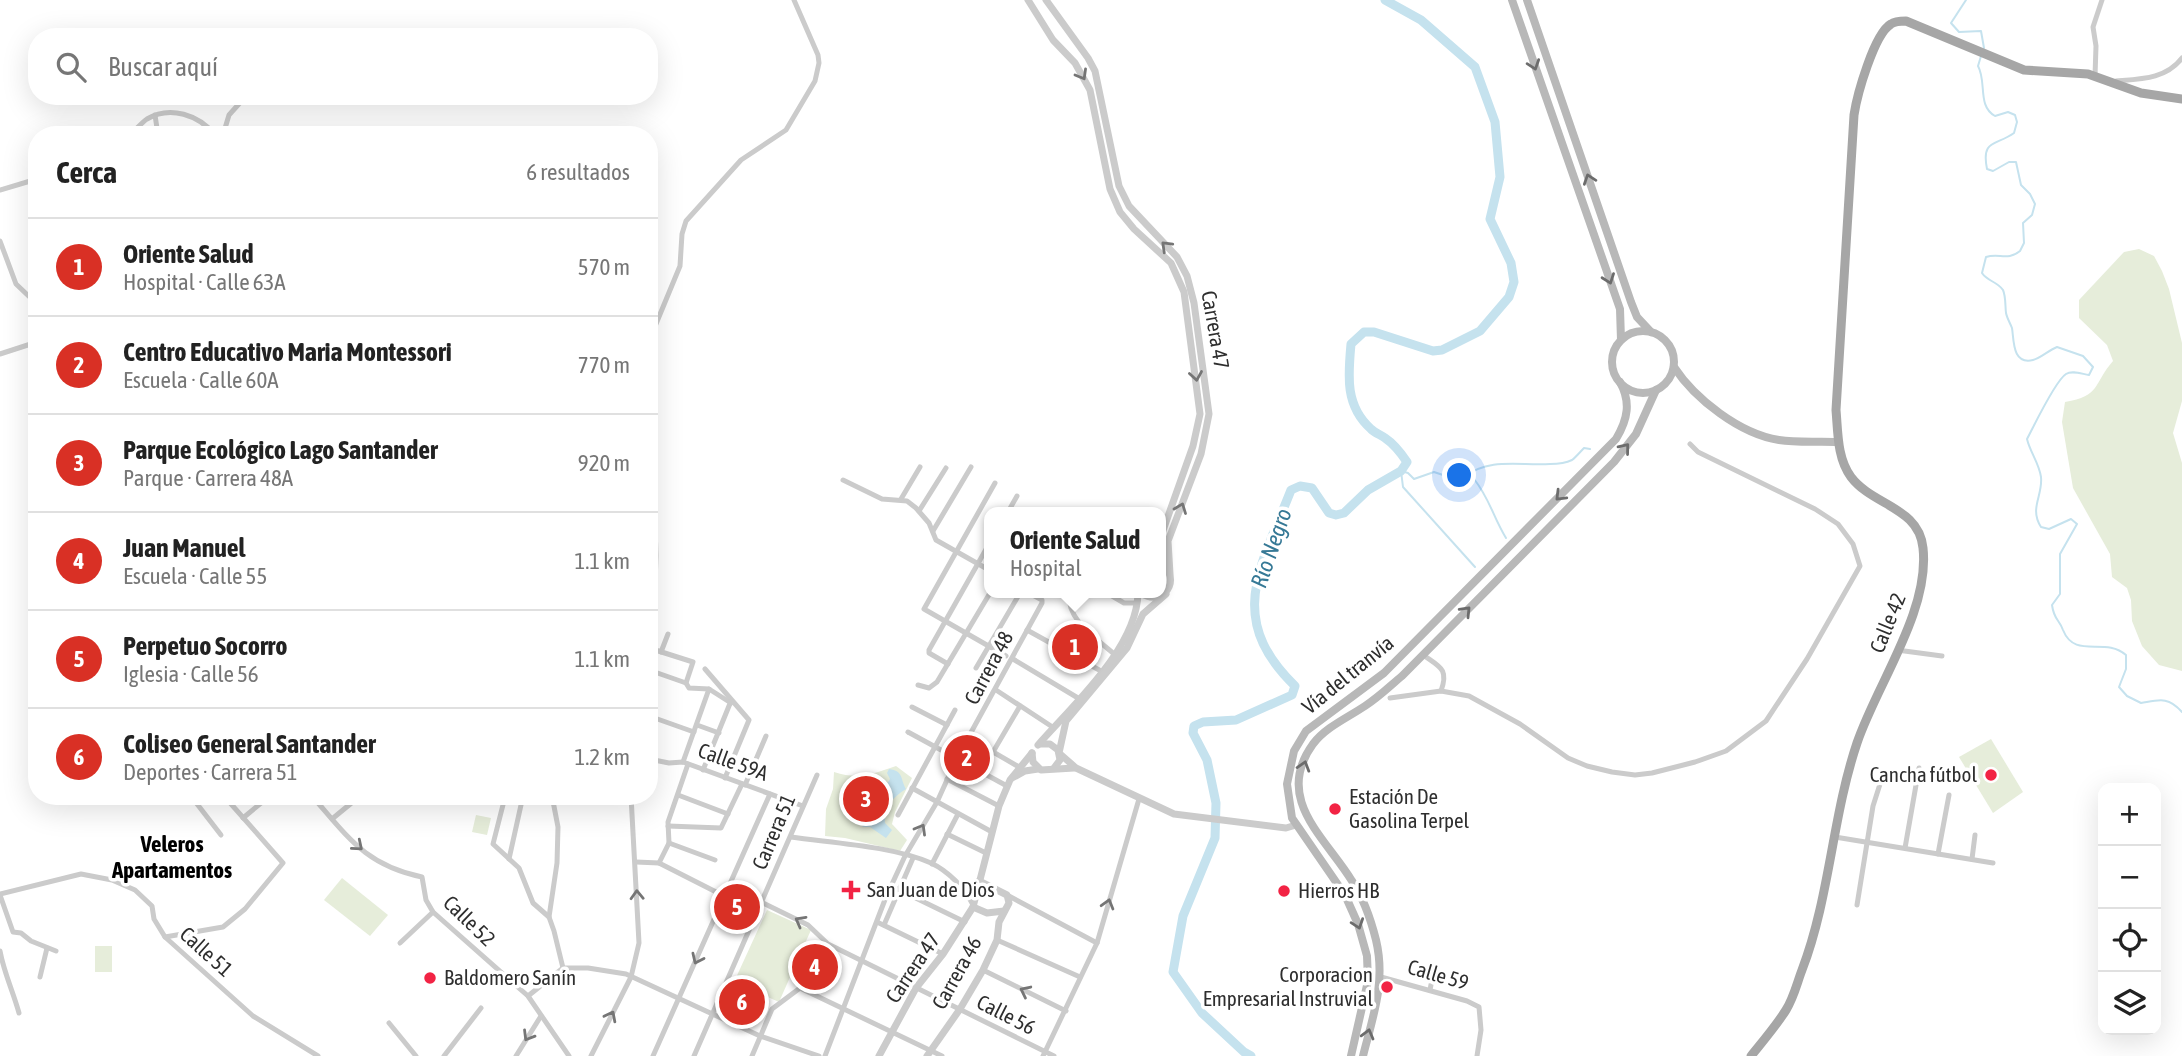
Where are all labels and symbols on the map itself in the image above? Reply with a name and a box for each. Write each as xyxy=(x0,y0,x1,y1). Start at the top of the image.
one-way arrow xyxy=(1526,58,1540,70)
one-way arrow xyxy=(1074,68,1087,80)
one-way arrow xyxy=(1583,174,1597,186)
one-way arrow xyxy=(1161,241,1174,254)
one-way arrow xyxy=(1601,273,1615,285)
street label: Carrera 47 xyxy=(1197,289,1235,371)
one-way arrow xyxy=(1188,370,1203,382)
one-way arrow xyxy=(1617,444,1630,456)
your location xyxy=(1442,458,1476,492)
one-way arrow xyxy=(1556,488,1569,501)
one-way arrow xyxy=(1172,503,1186,515)
water label: Río Negro xyxy=(1245,505,1297,591)
street label: Calle 42 xyxy=(1864,589,1910,656)
one-way arrow xyxy=(1458,606,1471,619)
pin: 1 xyxy=(1052,621,1098,673)
street label: Carrera 48 xyxy=(959,627,1017,708)
street label: Vía del tranvía xyxy=(1297,630,1398,718)
pin: 2 xyxy=(944,732,990,784)
street label: Calle 59A xyxy=(695,737,772,785)
one-way arrow xyxy=(1295,760,1310,772)
place label: Cancha fútbol xyxy=(1870,762,1977,786)
marker: Cancha fútbol xyxy=(1983,767,1999,783)
pin: 3 xyxy=(843,773,889,825)
place label: Estación De Gasolina Terpel xyxy=(1349,784,1470,832)
street label: Carrera 51 xyxy=(747,790,800,873)
marker: Estación De Gasolina Terpel xyxy=(1327,801,1343,817)
one-way arrow xyxy=(913,823,926,836)
district label: Veleros Apartamentos xyxy=(111,831,232,883)
one-way arrow xyxy=(350,838,363,850)
place label: San Juan de Dios xyxy=(867,877,995,901)
place label: Hierros HB xyxy=(1298,878,1379,902)
marker: San Juan de Dios xyxy=(841,880,861,900)
pin: 5 xyxy=(714,881,760,933)
marker: Hierros HB xyxy=(1276,883,1292,899)
one-way arrow xyxy=(630,889,645,900)
street label: Calle 52 xyxy=(439,890,500,951)
one-way arrow xyxy=(1100,898,1115,910)
one-way arrow xyxy=(794,916,807,930)
one-way arrow xyxy=(1350,918,1364,930)
street label: Calle 51 xyxy=(175,921,238,981)
street label: Carrera 47 xyxy=(880,928,944,1007)
street label: Carrera 46 xyxy=(926,932,986,1013)
pin: 4 xyxy=(792,941,838,993)
one-way arrow xyxy=(691,952,705,964)
street label: Calle 59 xyxy=(1405,954,1472,994)
place label: Corporacion Empresarial Instruvial xyxy=(1203,962,1373,1010)
place label: Baldomero Sanín xyxy=(444,965,576,989)
marker: Baldomero Sanín xyxy=(422,970,438,986)
pin: 6 xyxy=(719,976,765,1028)
marker: Corporacion Empresarial Instruvial xyxy=(1379,979,1395,995)
one-way arrow xyxy=(1020,985,1032,999)
street label: Calle 56 xyxy=(973,989,1040,1039)
one-way arrow xyxy=(603,1011,616,1023)
one-way arrow xyxy=(1360,1028,1374,1040)
one-way arrow xyxy=(524,1029,537,1042)

